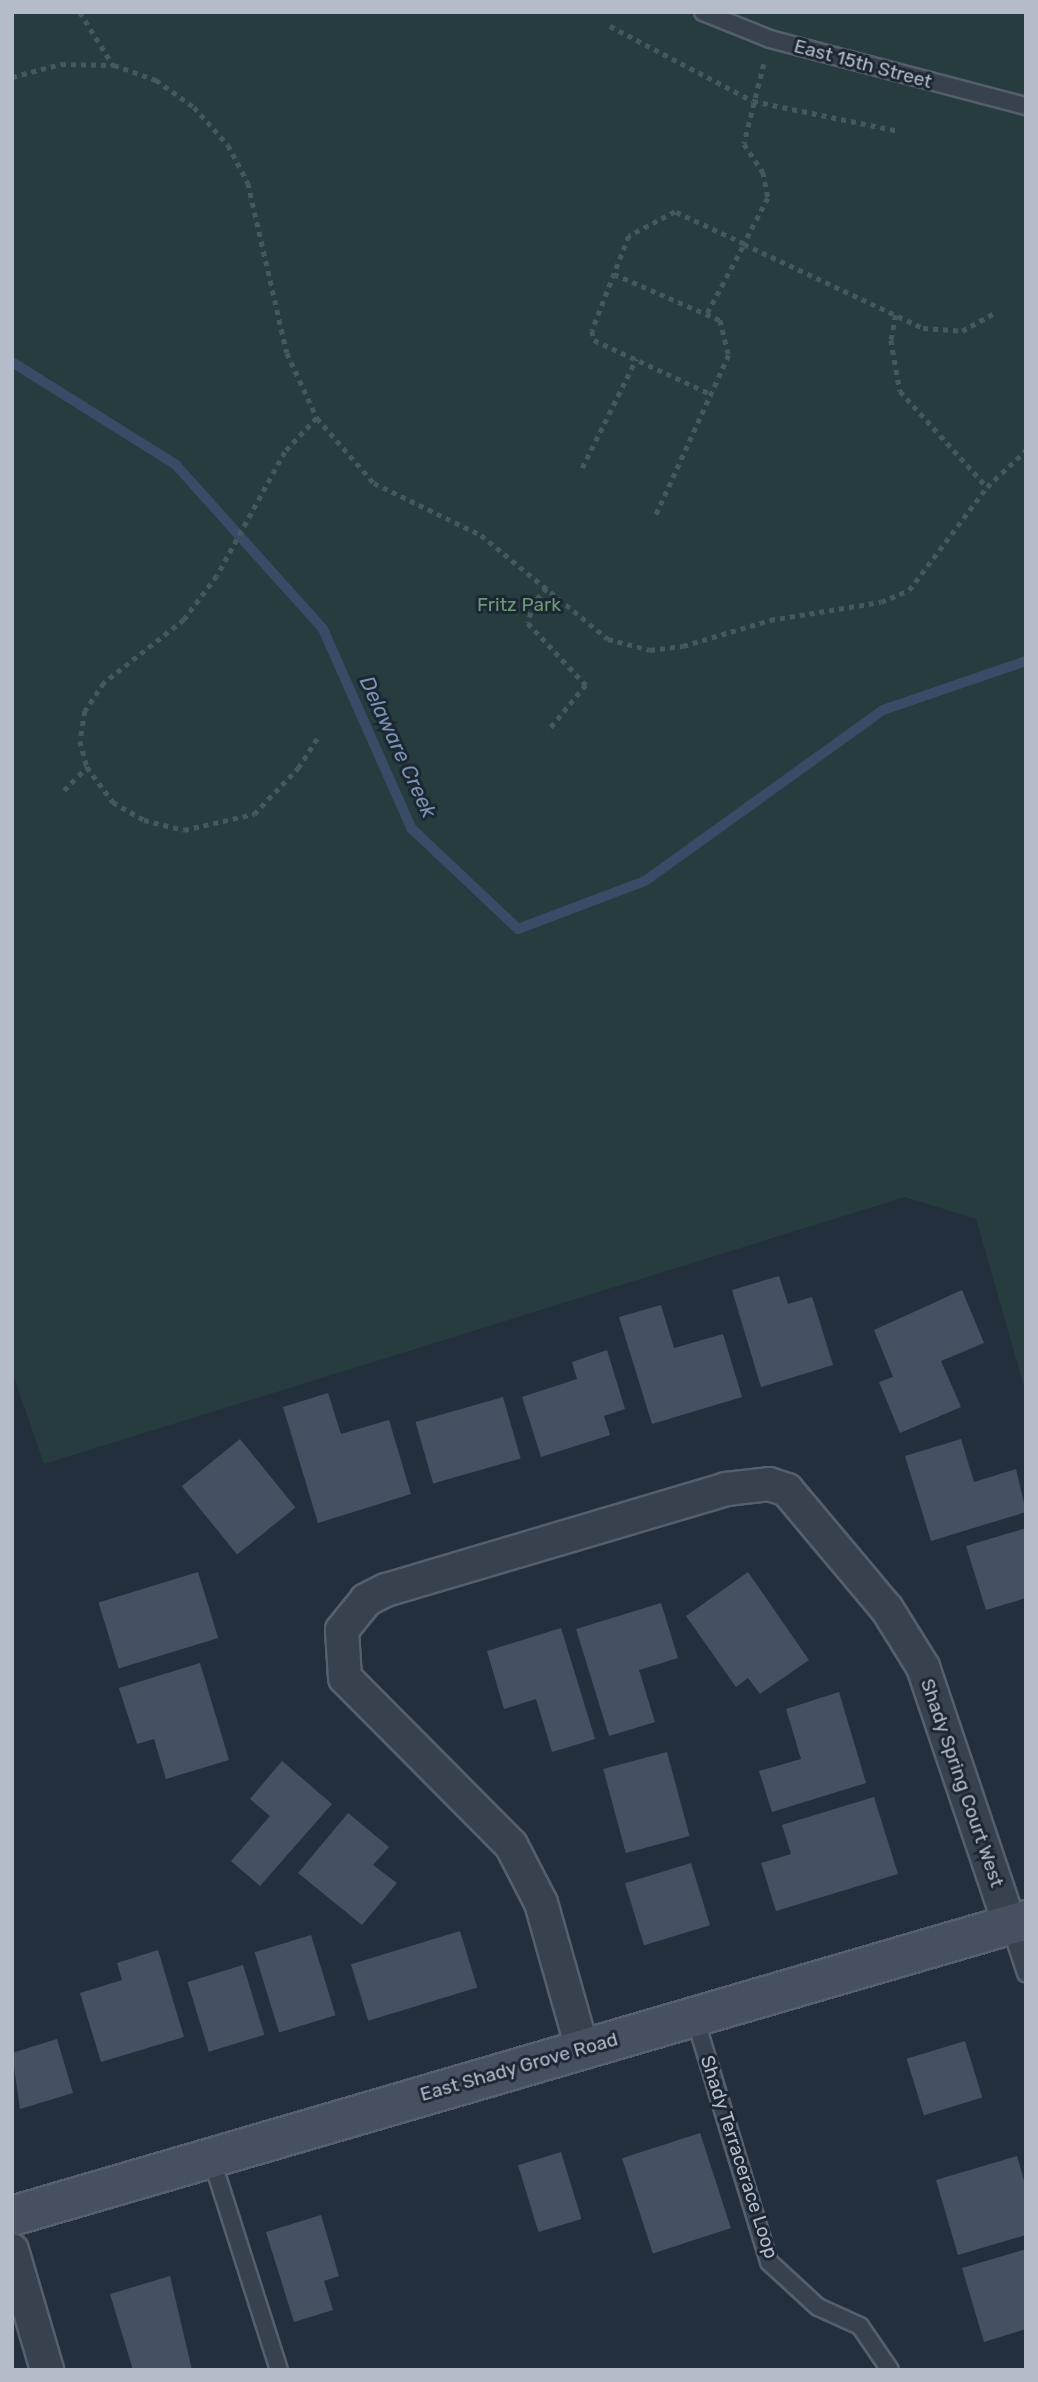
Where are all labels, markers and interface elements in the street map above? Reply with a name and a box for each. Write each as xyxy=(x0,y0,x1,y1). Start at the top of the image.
street label: East 15th Street xyxy=(792,35,934,93)
park label: Fritz Park xyxy=(477,594,561,616)
water label: Delaware Creek xyxy=(354,672,442,822)
street label: Shady Spring Court West xyxy=(915,1675,1009,1891)
street label: East Shady Grove Road xyxy=(417,2028,621,2106)
street label: Shady Terracerace Loop xyxy=(695,2052,783,2262)

